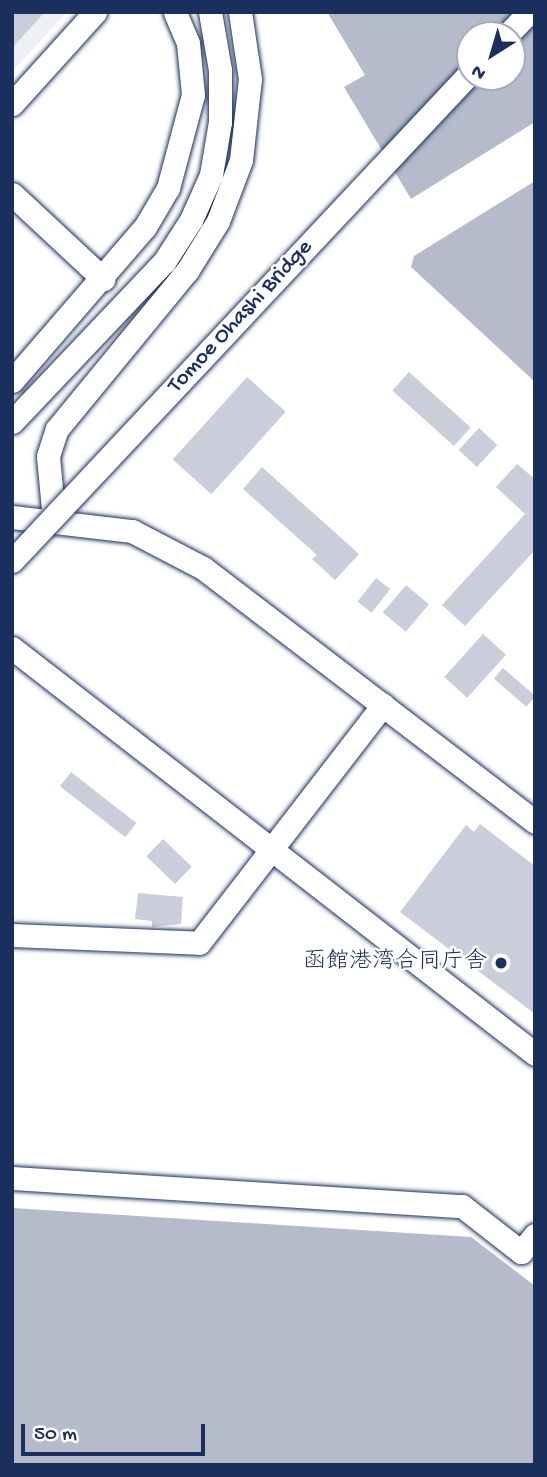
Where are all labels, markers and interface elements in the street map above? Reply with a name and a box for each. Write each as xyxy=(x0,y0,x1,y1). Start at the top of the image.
north arrow xyxy=(456,21,526,91)
text: N xyxy=(467,59,491,84)
street label: Tomoe Ohashi Bridge xyxy=(163,234,319,400)
place label: 函館港湾合同庁舎 xyxy=(303,949,487,977)
marker: 函館港湾合同庁舎 xyxy=(493,955,509,971)
scale bar xyxy=(24,1410,208,1454)
text: 50 m xyxy=(34,1423,77,1448)

